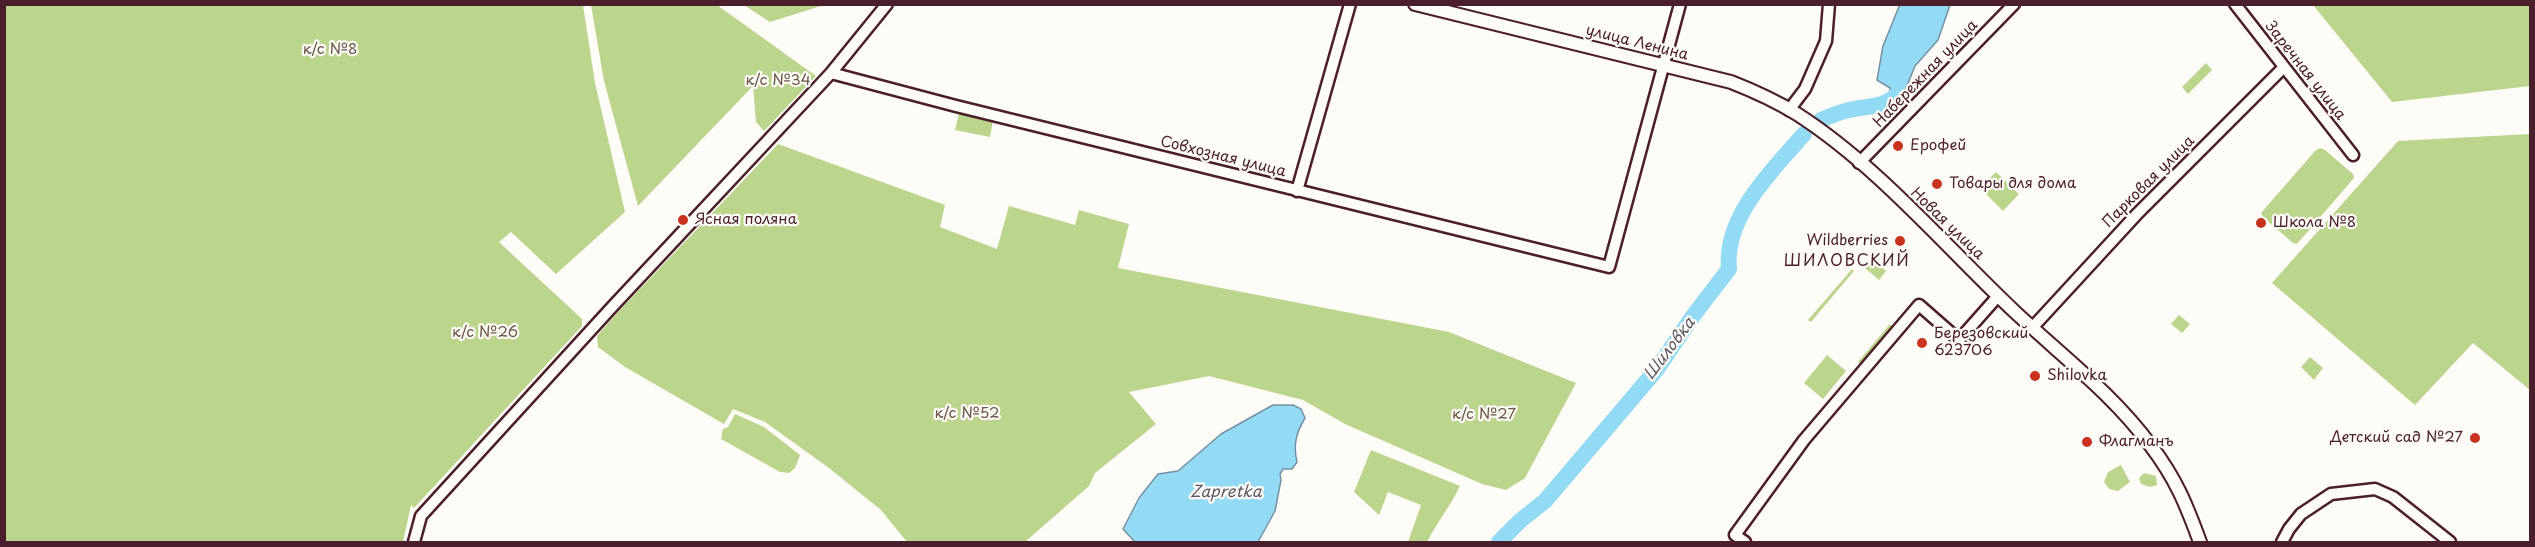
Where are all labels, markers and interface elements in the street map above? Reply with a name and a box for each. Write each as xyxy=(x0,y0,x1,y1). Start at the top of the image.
street label: Набережная улица xyxy=(1870,17,1982,131)
street label: Заречная улица xyxy=(2261,18,2349,124)
street label: улица Ленина xyxy=(1584,22,1690,64)
park label: к/с №8 xyxy=(303,41,357,59)
park label: к/с №34 xyxy=(745,72,811,90)
street label: Парковая улица xyxy=(2099,132,2199,232)
street label: Совхозная улица xyxy=(1158,133,1288,181)
place label: Ерофей xyxy=(1910,137,1966,155)
marker: Ерофей xyxy=(1891,139,1905,153)
place label: Товары для дома xyxy=(1949,175,2076,193)
marker: Товары для дома xyxy=(1930,177,1944,191)
street label: Новая улица xyxy=(1906,184,1988,264)
place label: Ясная поляна xyxy=(695,211,797,229)
marker: Ясная поляна xyxy=(676,213,690,227)
place label: Школа №8 xyxy=(2273,214,2356,232)
marker: Школа №8 xyxy=(2254,216,2268,230)
place label: Wildberries xyxy=(1807,232,1888,250)
marker: Wildberries xyxy=(1893,234,1907,248)
district label: ШИЛОВСКИЙ xyxy=(1784,252,1910,272)
water label: Шиловка xyxy=(1640,314,1700,384)
park label: к/с №26 xyxy=(452,324,518,342)
place label: Березовский 623706 xyxy=(1934,325,2028,360)
marker: Березовский 623706 xyxy=(1915,336,1929,350)
place label: Shilovka xyxy=(2047,367,2107,385)
marker: Shilovka xyxy=(2028,369,2042,383)
park label: к/с №52 xyxy=(934,405,1000,423)
park label: к/с №27 xyxy=(1452,406,1516,424)
place label: Детский сад №27 xyxy=(2330,429,2463,447)
marker: Детский сад №27 xyxy=(2468,431,2482,445)
place label: Флагманъ xyxy=(2099,433,2173,451)
marker: Флагманъ xyxy=(2080,435,2094,449)
water label: Zapretka xyxy=(1190,483,1262,503)

